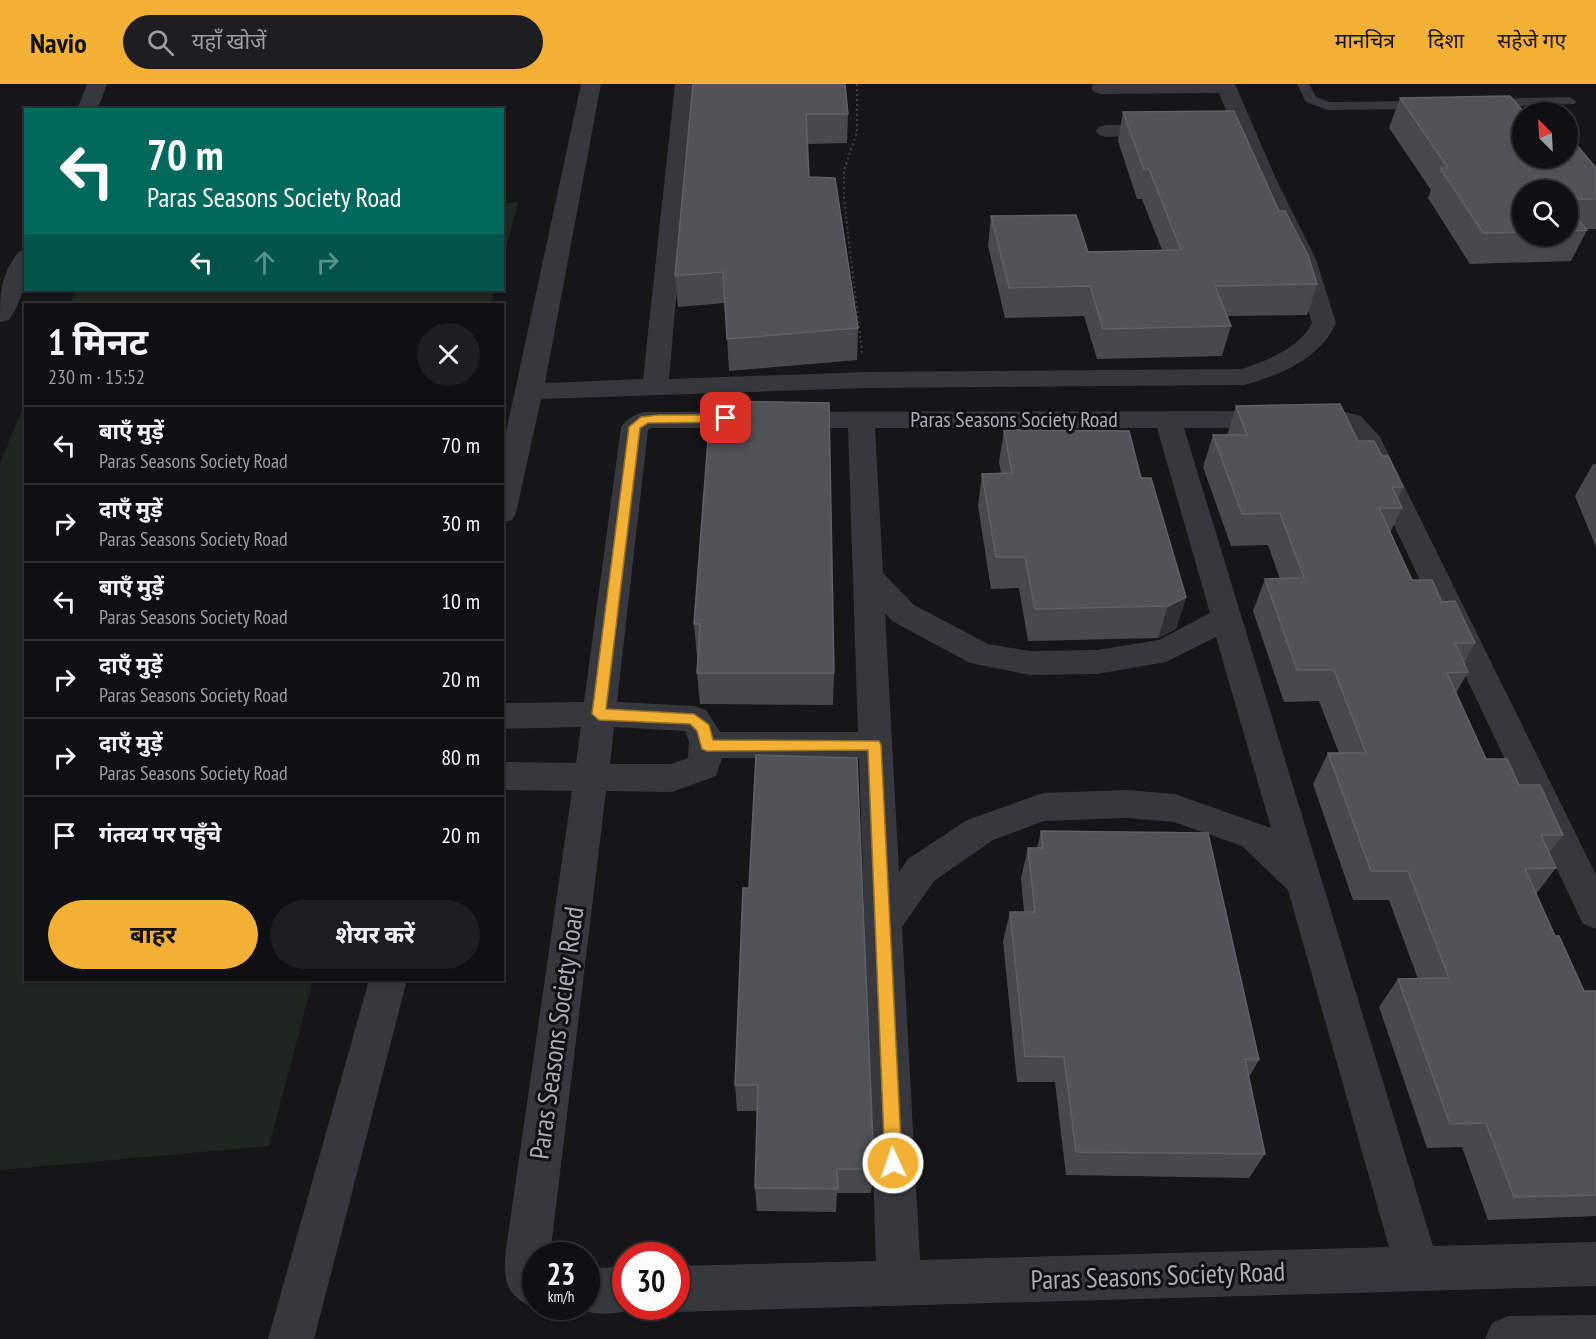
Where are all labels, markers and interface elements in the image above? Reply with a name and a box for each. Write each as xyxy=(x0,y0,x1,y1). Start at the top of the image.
search box xyxy=(123,15,543,69)
text: Navio xyxy=(30,24,87,61)
icon: search xyxy=(144,26,177,59)
text: यहाँ खोजें xyxy=(192,27,266,55)
text: मानचित्र xyxy=(1335,27,1395,54)
text: दिशा xyxy=(1428,27,1464,54)
text: सहेजे गए xyxy=(1497,27,1566,54)
north arrow xyxy=(1512,102,1578,168)
map controls xyxy=(1512,102,1578,246)
text: 70 m xyxy=(147,127,224,182)
icon: left xyxy=(48,132,126,210)
text: Paras Seasons Society Road xyxy=(147,180,402,214)
button: search xyxy=(1512,180,1578,246)
icon: left xyxy=(185,246,218,279)
icon: ahead xyxy=(248,246,281,279)
icon: right xyxy=(311,246,344,279)
text: 1 मिनट xyxy=(48,318,148,365)
button: close xyxy=(417,323,480,386)
text: 230 m · 15:52 xyxy=(48,364,145,390)
pin xyxy=(700,392,751,443)
icon: arrive xyxy=(709,401,742,434)
street label: Paras Seasons Society Road xyxy=(910,405,1118,433)
text: बाएँ मुड़ें xyxy=(99,417,164,445)
icon: left xyxy=(48,429,81,462)
text: 70 m xyxy=(441,431,480,459)
text: Paras Seasons Society Road xyxy=(99,448,288,474)
text: दाएँ मुड़ें xyxy=(99,495,163,523)
icon: right xyxy=(48,507,81,540)
text: 30 m xyxy=(441,509,480,537)
text: Paras Seasons Society Road xyxy=(99,526,288,552)
text: बाएँ मुड़ें xyxy=(99,573,164,601)
icon: left xyxy=(48,585,81,618)
text: 10 m xyxy=(441,587,480,615)
text: Paras Seasons Society Road xyxy=(99,604,288,630)
text: दाएँ मुड़ें xyxy=(99,651,163,679)
icon: right xyxy=(48,663,81,696)
text: 20 m xyxy=(441,665,480,693)
text: Paras Seasons Society Road xyxy=(99,682,288,708)
text: दाएँ मुड़ें xyxy=(99,729,163,757)
icon: right xyxy=(48,741,81,774)
text: 80 m xyxy=(441,743,480,771)
text: Paras Seasons Society Road xyxy=(99,760,288,786)
icon: arrive xyxy=(48,819,81,852)
text: गंतव्य पर पहुँचे xyxy=(99,820,221,848)
text: 20 m xyxy=(441,821,480,849)
button: बाहर xyxy=(48,900,258,969)
button: शेयर करें xyxy=(270,900,480,969)
street label: Paras Seasons Society Road xyxy=(521,904,591,1161)
position arrow xyxy=(861,1131,925,1195)
speed limit sign: 30 xyxy=(612,1242,690,1320)
text: 23 xyxy=(547,1254,575,1293)
street label: Paras Seasons Society Road xyxy=(1030,1254,1286,1296)
text: km/h xyxy=(548,1287,574,1306)

